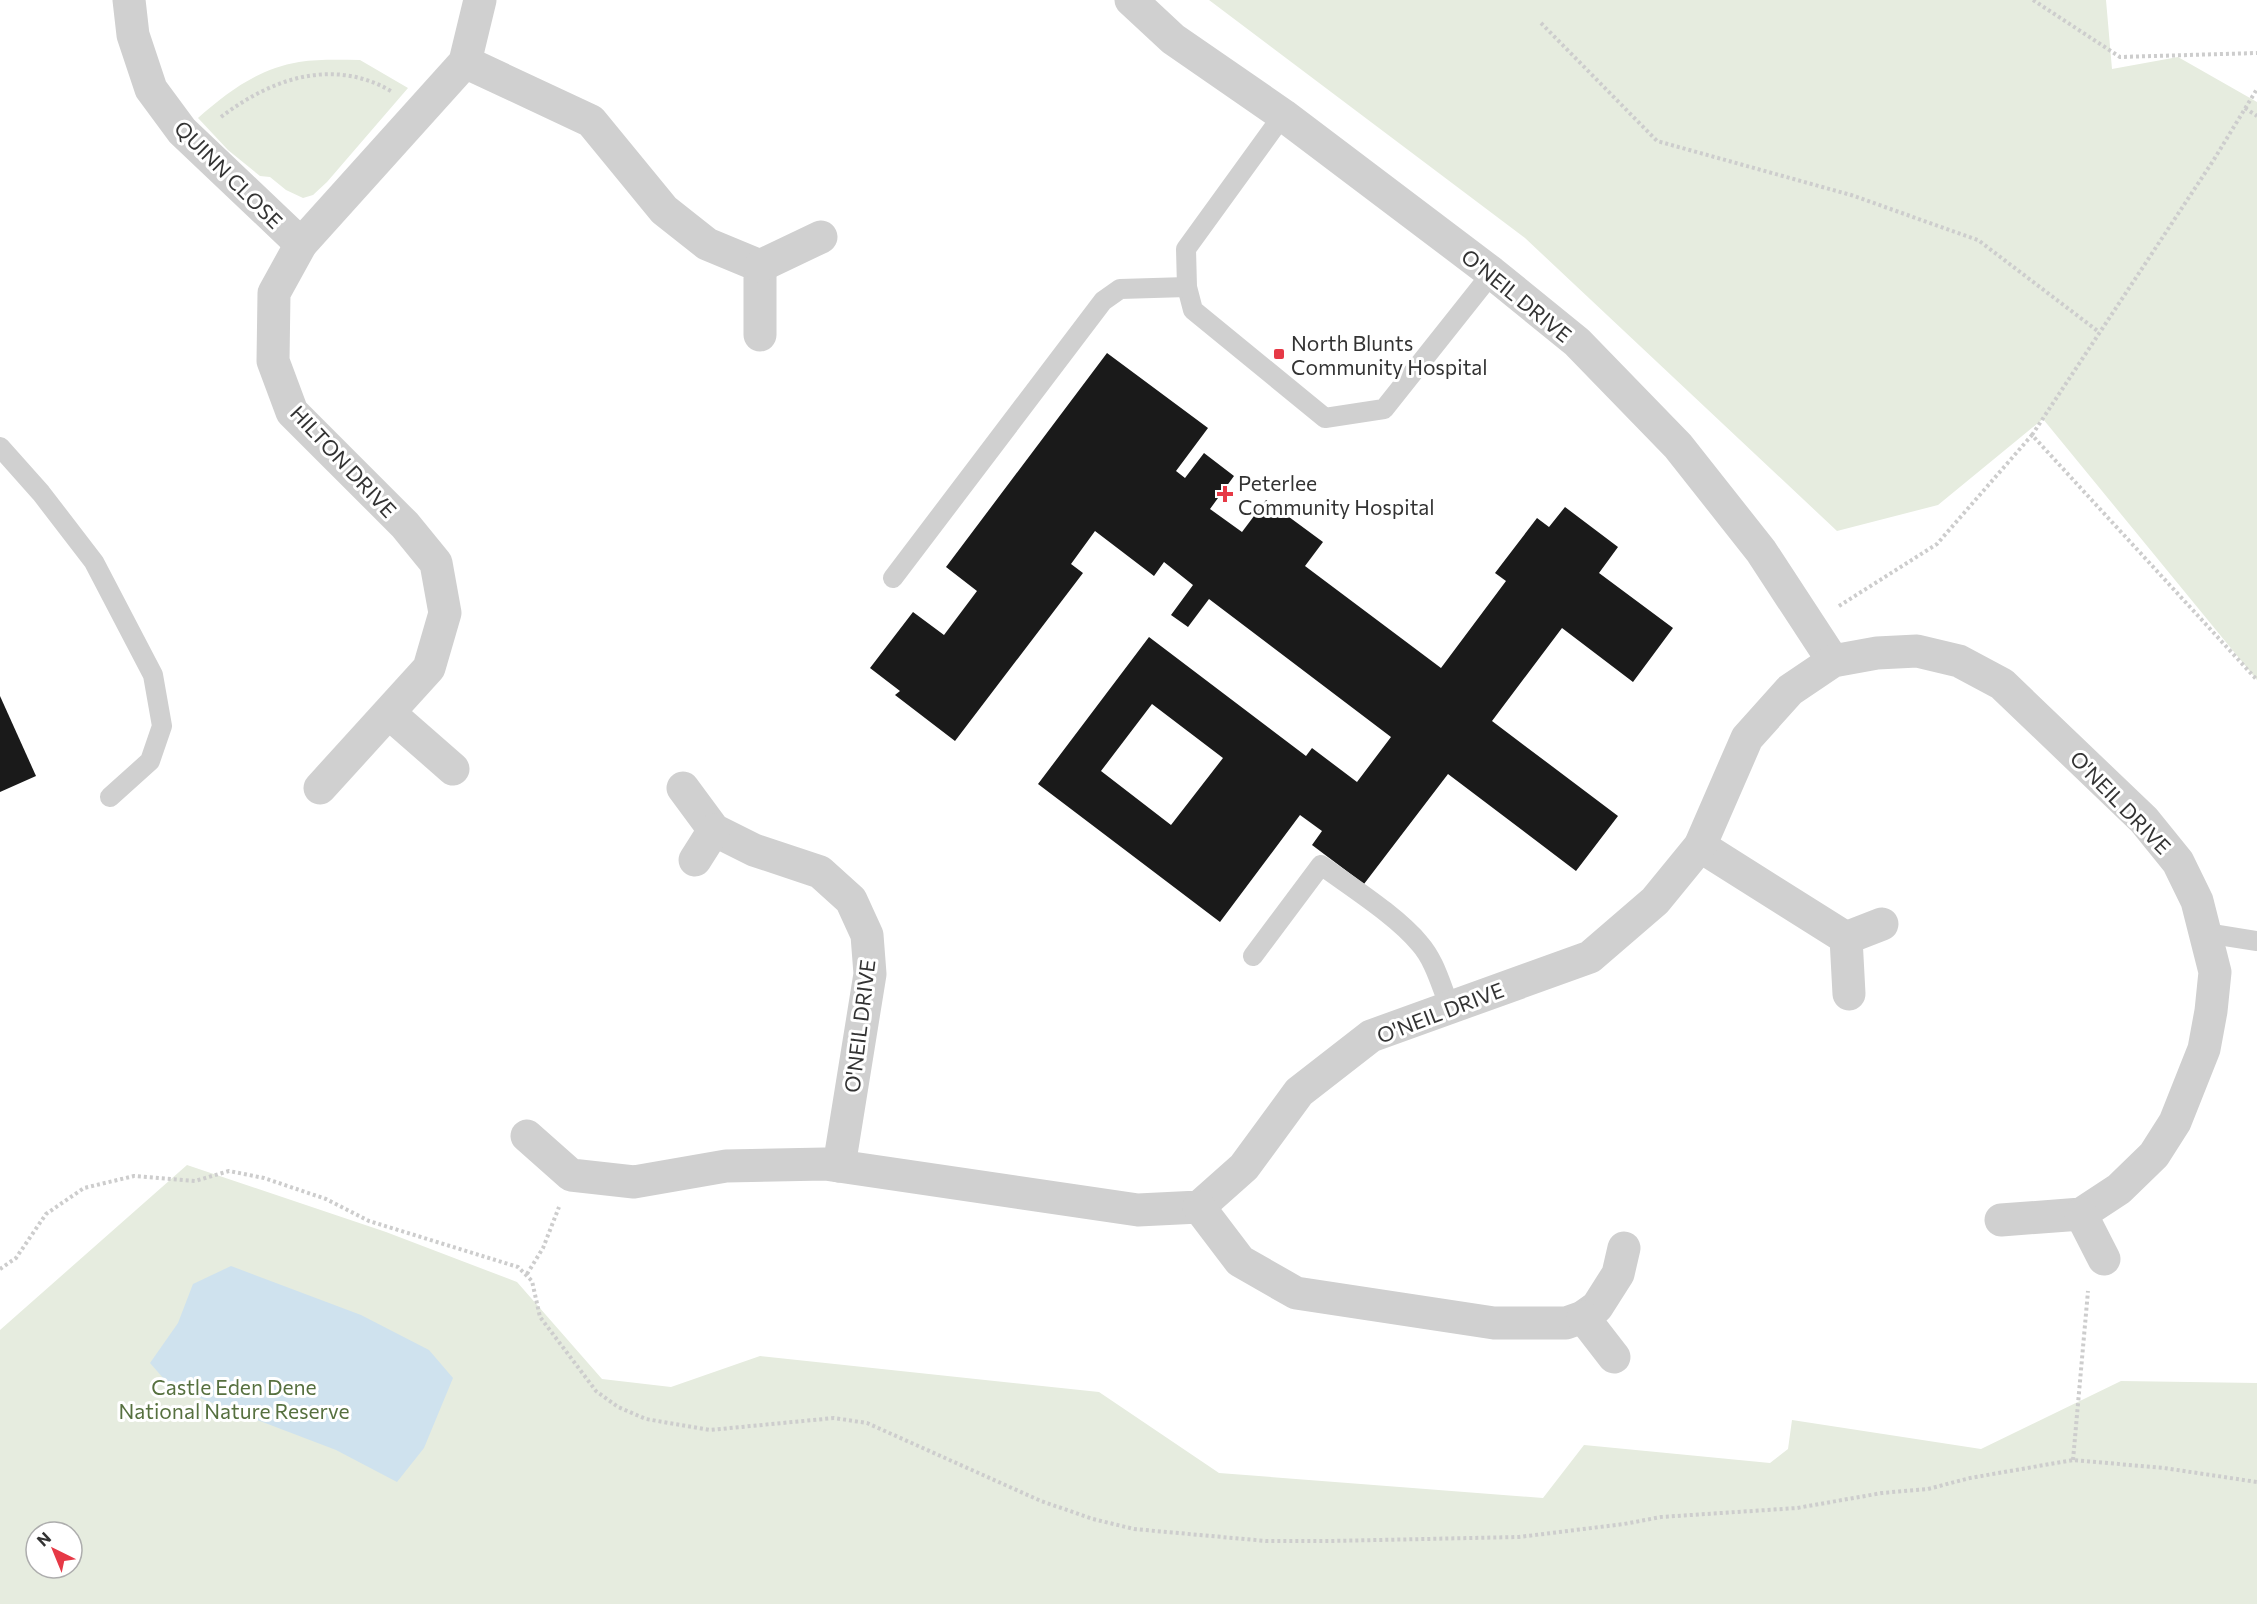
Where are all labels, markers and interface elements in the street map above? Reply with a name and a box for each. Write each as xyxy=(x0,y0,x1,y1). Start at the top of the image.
street label: QUINN CLOSE xyxy=(170,115,288,233)
street label: O'NEIL DRIVE xyxy=(1457,243,1577,347)
place label: North Blunts Community Hospital xyxy=(1291,330,1488,379)
marker: North Blunts Community Hospital xyxy=(1272,347,1286,361)
street label: HILTON DRIVE xyxy=(286,400,402,522)
place label: Peterlee Community Hospital xyxy=(1238,470,1435,519)
marker: Peterlee Community Hospital xyxy=(1216,485,1234,503)
street label: O'NEIL DRIVE xyxy=(2065,745,2177,859)
street label: O'NEIL DRIVE xyxy=(838,958,880,1094)
street label: O'NEIL DRIVE xyxy=(1373,976,1507,1048)
park label: Castle Eden Dene National Nature Reserve xyxy=(119,1374,349,1423)
north arrow xyxy=(24,1520,84,1580)
text: N xyxy=(33,1528,54,1550)

